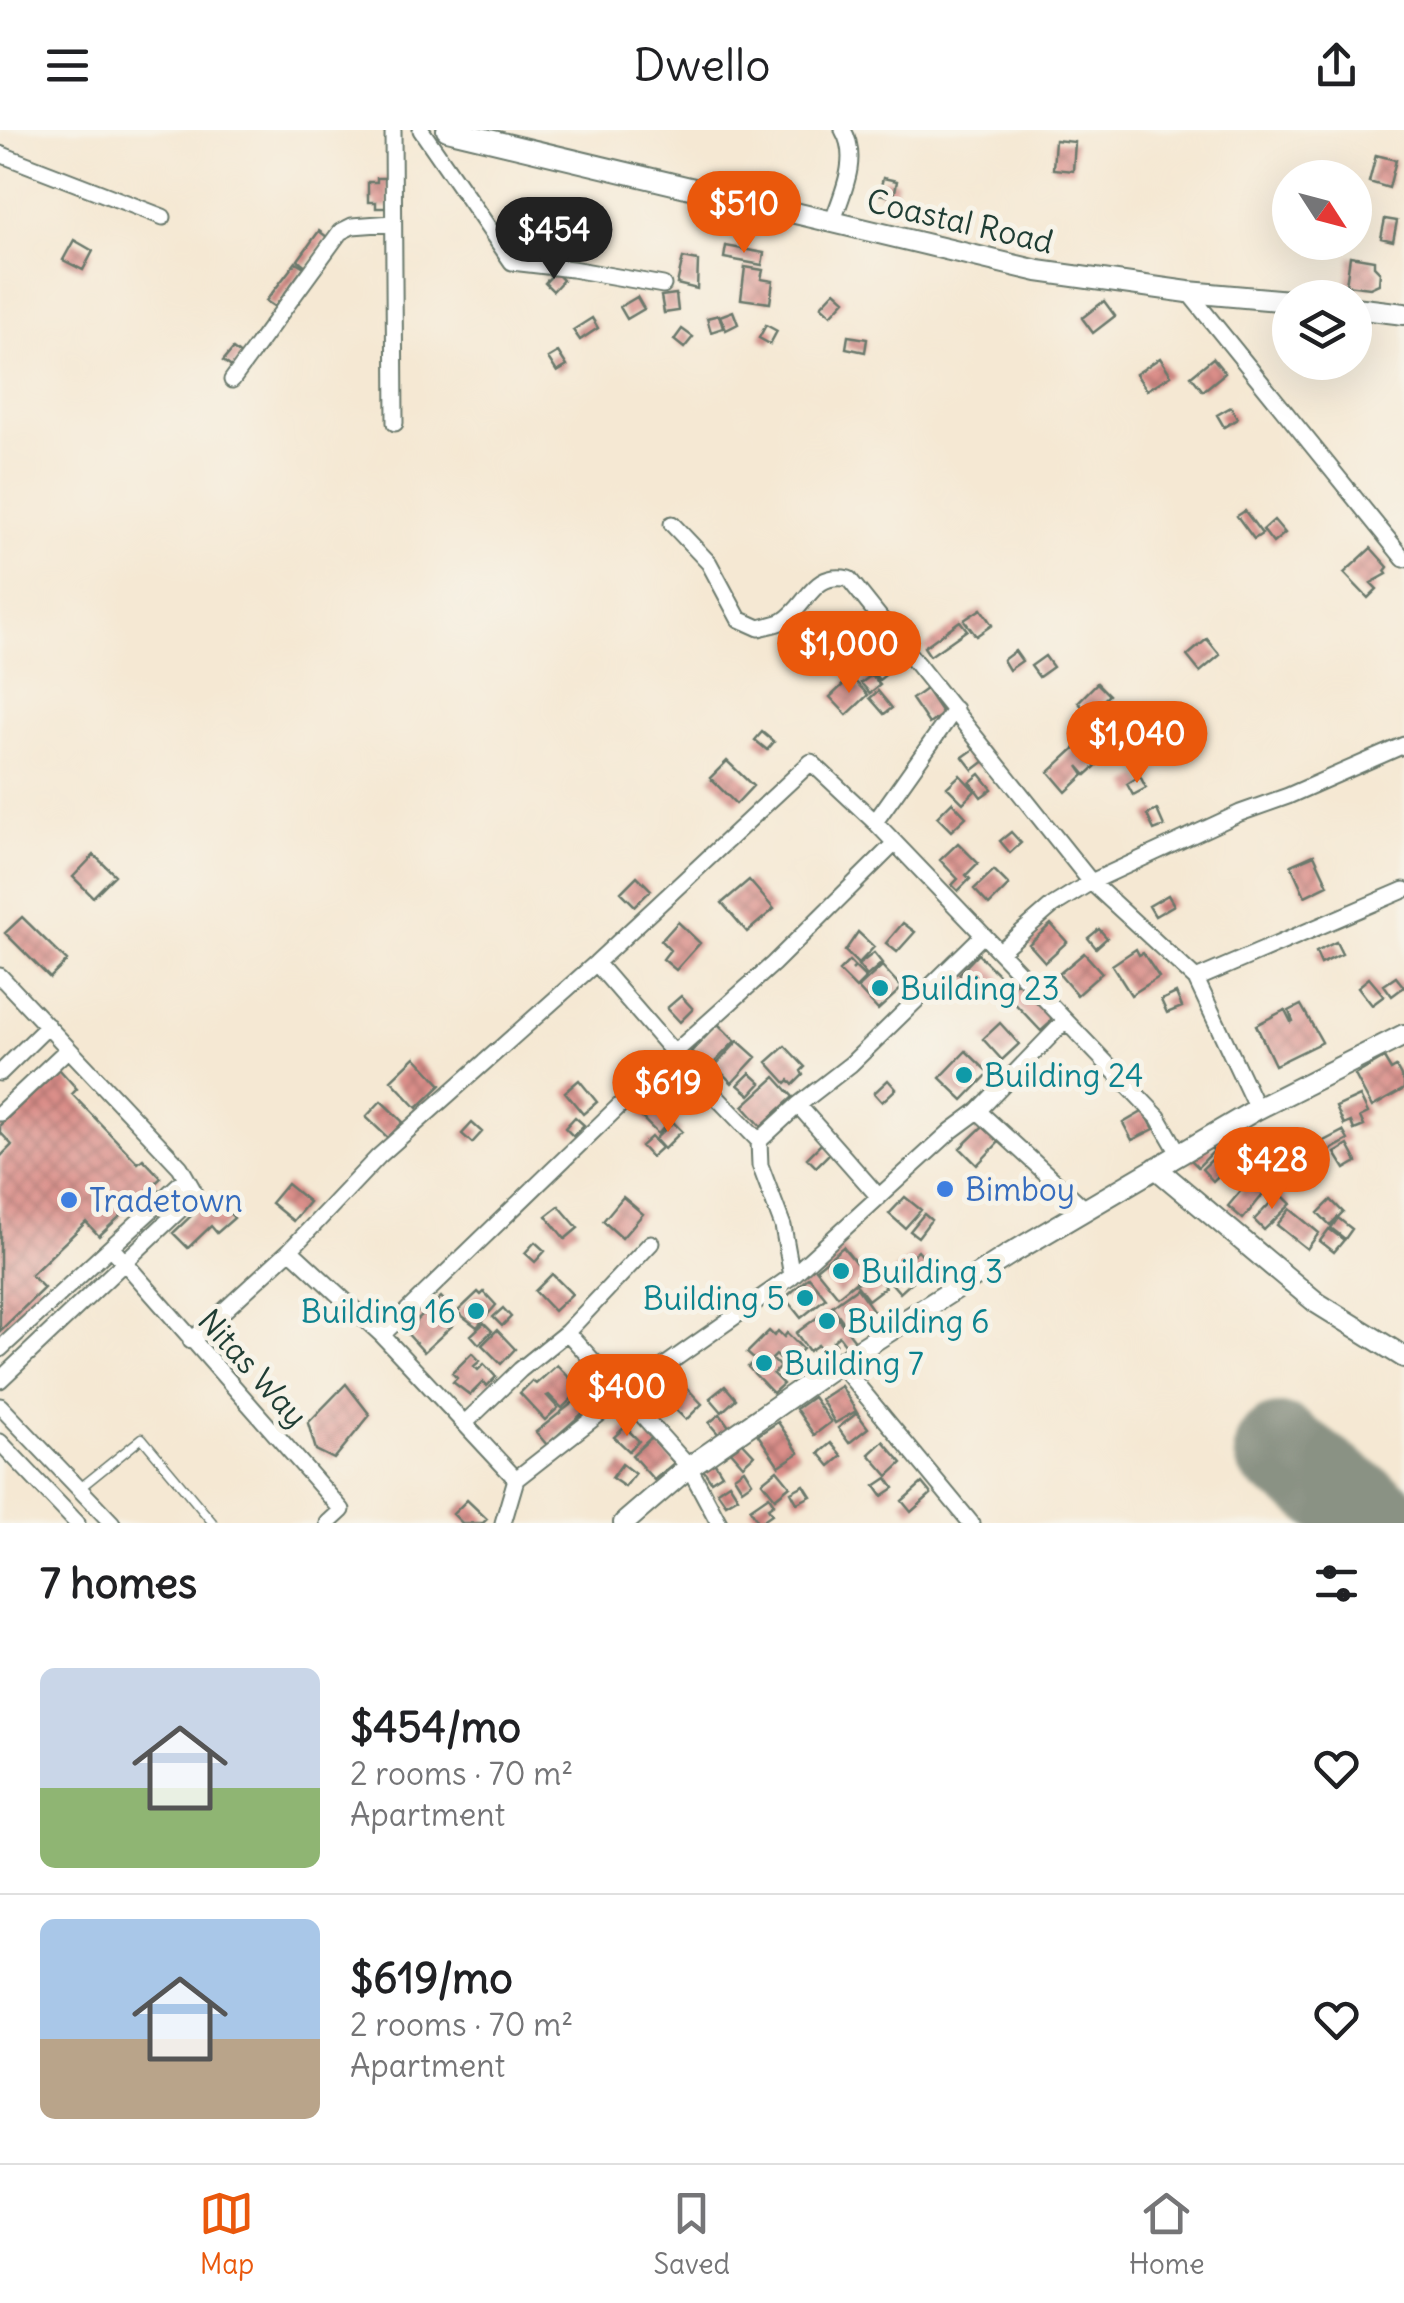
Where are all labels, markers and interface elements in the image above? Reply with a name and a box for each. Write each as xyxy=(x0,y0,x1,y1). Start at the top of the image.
text: Dwello xyxy=(634,37,770,93)
icon: menu xyxy=(40,38,95,93)
icon: share xyxy=(1309,38,1364,93)
north arrow xyxy=(1272,160,1372,260)
map controls xyxy=(1272,160,1372,380)
pin: $510 xyxy=(685,171,803,256)
street label: Coastal Road xyxy=(863,180,1057,262)
text: $510 xyxy=(709,183,779,224)
pin: $454 xyxy=(495,197,613,282)
text: $454 xyxy=(517,209,591,250)
button: layers xyxy=(1272,280,1372,380)
pin: $1,000 xyxy=(768,611,930,696)
text: $1,000 xyxy=(799,623,899,664)
pin: $1,040 xyxy=(1056,701,1218,786)
text: $1,040 xyxy=(1088,713,1186,754)
place label: Building 23 xyxy=(900,968,1060,1009)
marker: Building 23 xyxy=(869,977,891,999)
pin: $619 xyxy=(609,1050,727,1135)
place label: Building 24 xyxy=(984,1055,1144,1096)
text: $619 xyxy=(634,1062,702,1103)
marker: Building 24 xyxy=(953,1064,975,1086)
pin: $428 xyxy=(1213,1127,1331,1212)
text: $428 xyxy=(1236,1139,1308,1180)
place label: Bimboy xyxy=(965,1169,1075,1210)
marker: Bimboy xyxy=(934,1178,956,1200)
place label: Tradetown xyxy=(89,1180,243,1221)
marker: Tradetown xyxy=(58,1189,80,1211)
place label: Building 3 xyxy=(861,1251,1003,1292)
marker: Building 3 xyxy=(830,1260,852,1282)
place label: Building 5 xyxy=(643,1278,785,1319)
marker: Building 5 xyxy=(794,1287,816,1309)
place label: Building 16 xyxy=(301,1291,456,1332)
marker: Building 16 xyxy=(465,1300,487,1322)
street label: Nitas Way xyxy=(189,1301,317,1435)
place label: Building 6 xyxy=(847,1301,989,1342)
marker: Building 6 xyxy=(816,1310,838,1332)
place label: Building 7 xyxy=(784,1343,924,1384)
marker: Building 7 xyxy=(753,1352,775,1374)
pin: $400 xyxy=(568,1354,686,1439)
text: $400 xyxy=(588,1366,666,1407)
icon: filters xyxy=(1309,1556,1364,1611)
text: 7 homes xyxy=(40,1557,197,1609)
text: $454/mo xyxy=(350,1701,521,1753)
icon: home xyxy=(120,1708,240,1828)
icon: heart xyxy=(1309,1741,1364,1796)
text: 2 rooms · 70 m² xyxy=(350,1753,573,1794)
text: Apartment xyxy=(350,1794,505,1835)
text: $619/mo xyxy=(350,1952,513,2004)
icon: home xyxy=(120,1959,240,2079)
icon: heart xyxy=(1309,1992,1364,2047)
text: 2 rooms · 70 m² xyxy=(350,2004,573,2045)
text: Apartment xyxy=(350,2045,505,2086)
tab: Map xyxy=(199,2186,254,2282)
tab: Saved xyxy=(653,2186,730,2282)
tab: Home xyxy=(1129,2186,1205,2282)

